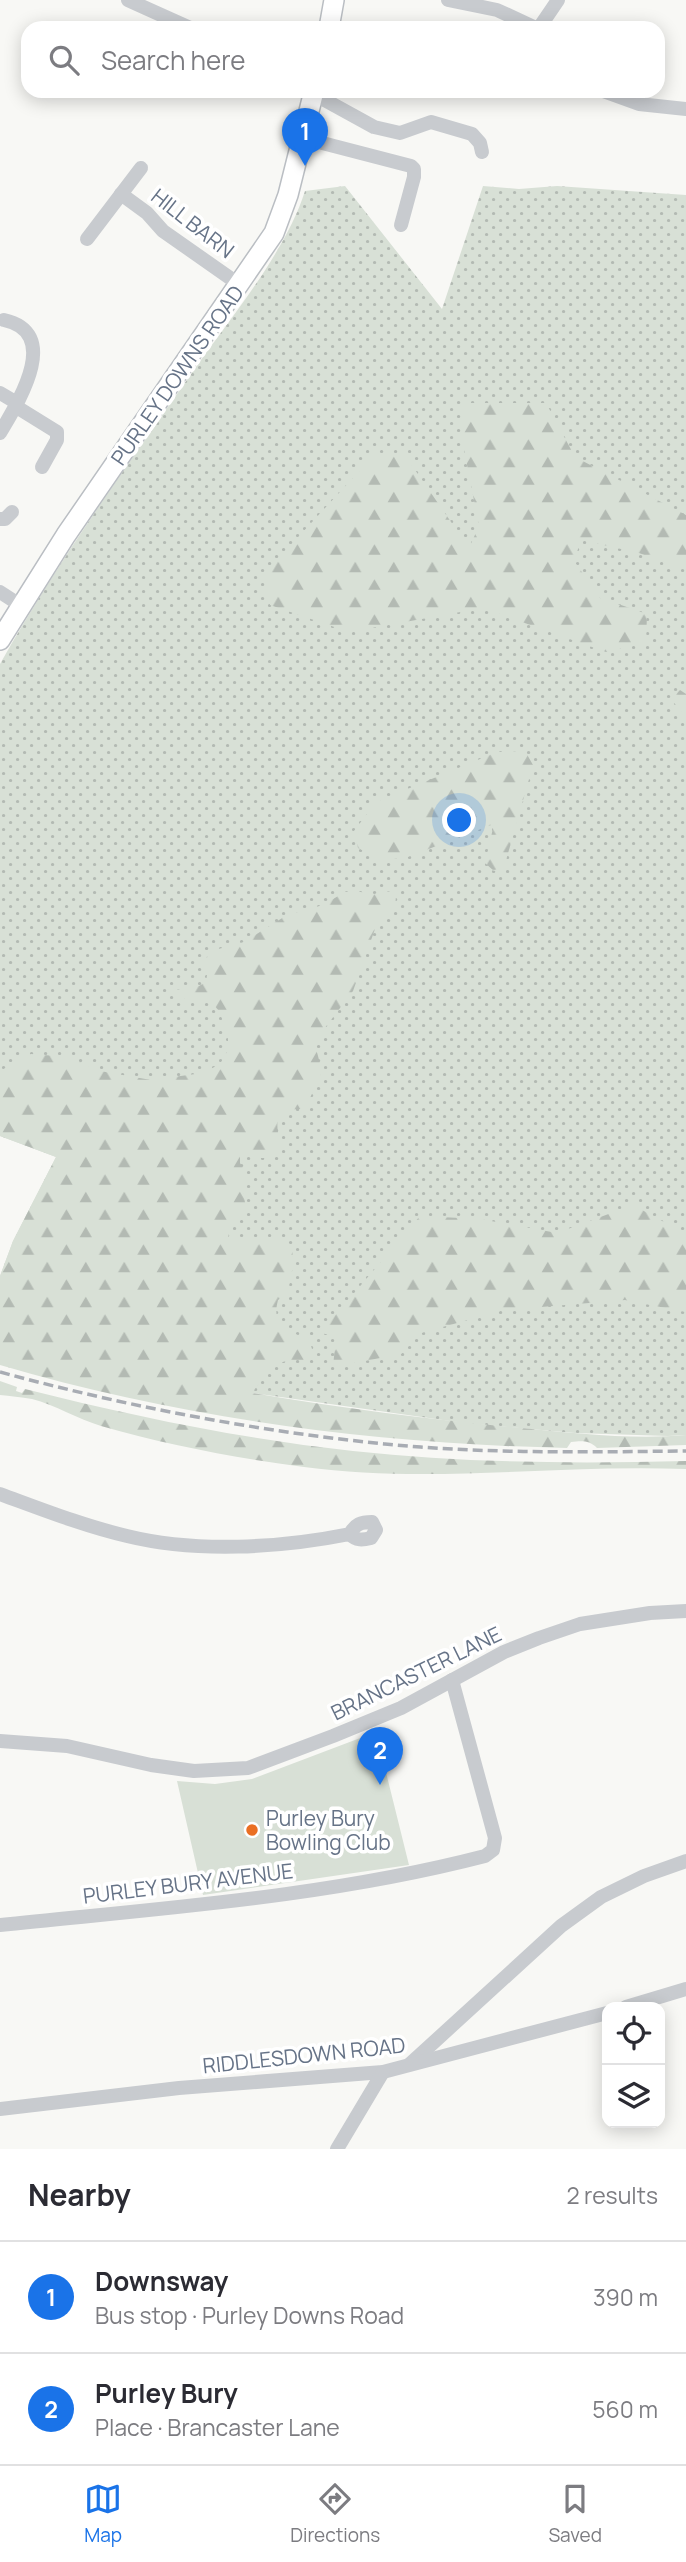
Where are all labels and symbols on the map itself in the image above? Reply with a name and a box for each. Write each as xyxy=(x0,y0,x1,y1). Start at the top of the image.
pin: 1 xyxy=(282,108,328,166)
street label: HILL BARN xyxy=(146,182,240,264)
street label: PURLEY DOWNS ROAD xyxy=(104,279,250,471)
your location xyxy=(442,803,476,837)
street label: BRANCASTER LANE xyxy=(326,1620,506,1726)
pin: 2 xyxy=(357,1727,403,1785)
place label: Purley Bury Bowling Club xyxy=(266,1804,391,1856)
marker: Purley Bury Bowling Club xyxy=(244,1822,260,1838)
street label: PURLEY BURY AVENUE xyxy=(81,1856,295,1910)
street label: RIDDLESDOWN ROAD xyxy=(201,2030,407,2080)

